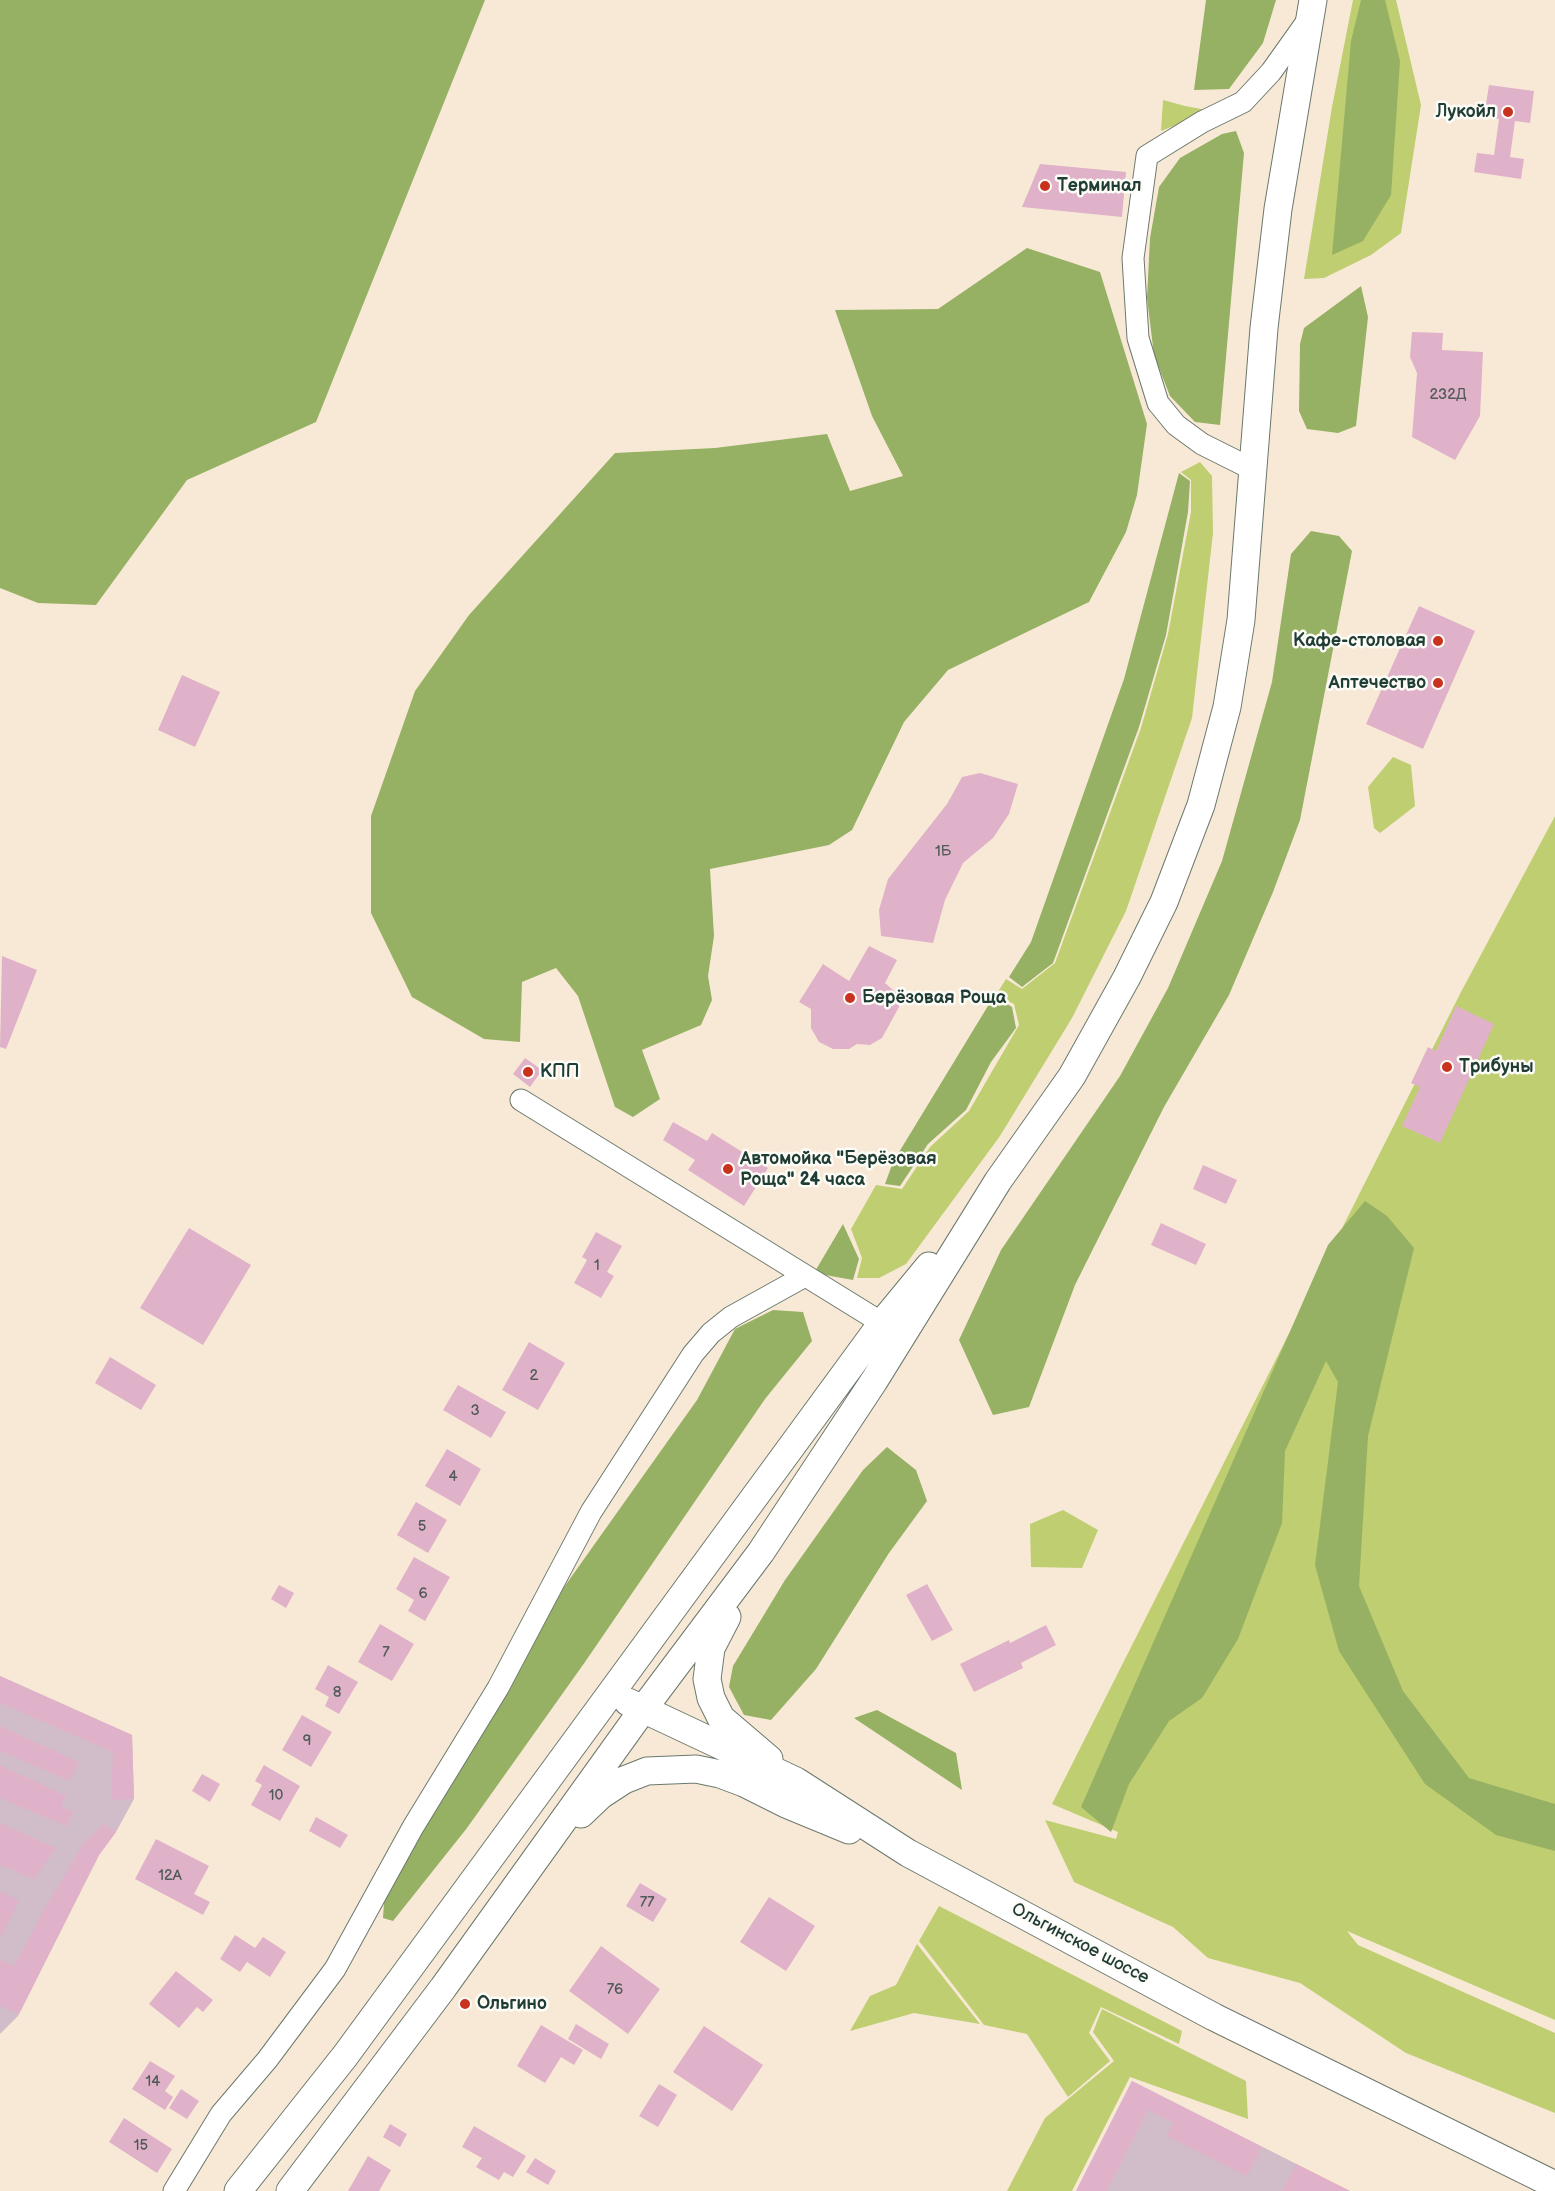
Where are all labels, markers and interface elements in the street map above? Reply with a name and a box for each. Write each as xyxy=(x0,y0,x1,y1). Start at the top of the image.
place label: Лукойл xyxy=(1436,101,1496,123)
marker: Лукойл xyxy=(1501,105,1515,119)
place label: Терминал xyxy=(1057,175,1141,197)
marker: Терминал xyxy=(1038,179,1052,193)
house number: 232Д xyxy=(1429,386,1467,404)
place label: Кафе-столовая xyxy=(1293,630,1426,652)
marker: Кафе-столовая xyxy=(1431,634,1445,648)
place label: Аптечество xyxy=(1328,672,1426,694)
marker: Аптечество xyxy=(1431,676,1445,690)
house number: 1Б xyxy=(935,843,951,861)
place label: Берёзовая Роща xyxy=(862,987,1006,1009)
marker: Берёзовая Роща xyxy=(843,991,857,1005)
place label: Трибуны xyxy=(1459,1056,1534,1078)
marker: Трибуны xyxy=(1440,1060,1454,1074)
place label: КПП xyxy=(540,1061,579,1083)
marker: КПП xyxy=(521,1065,535,1079)
place label: Автомойка "Берёзовая Роща" 24 часа xyxy=(740,1148,937,1190)
marker: Автомойка "Берёзовая Роща" 24 часа xyxy=(721,1162,735,1176)
house number: 1 xyxy=(594,1257,600,1275)
house number: 2 xyxy=(530,1367,538,1385)
house number: 3 xyxy=(470,1402,480,1420)
house number: 4 xyxy=(448,1468,458,1486)
house number: 5 xyxy=(418,1518,426,1536)
house number: 6 xyxy=(418,1585,428,1603)
house number: 7 xyxy=(382,1644,390,1662)
house number: 8 xyxy=(333,1684,341,1702)
house number: 9 xyxy=(303,1732,311,1750)
house number: 10 xyxy=(269,1787,283,1805)
house number: 12А xyxy=(158,1867,182,1885)
house number: 77 xyxy=(640,1894,654,1912)
street label: Ольгинское шоссе xyxy=(1008,1899,1152,1989)
house number: 76 xyxy=(607,1981,623,1999)
place label: Ольгино xyxy=(477,1993,547,2015)
marker: Ольгино xyxy=(458,1997,472,2011)
house number: 14 xyxy=(146,2073,160,2091)
house number: 15 xyxy=(134,2137,148,2155)

